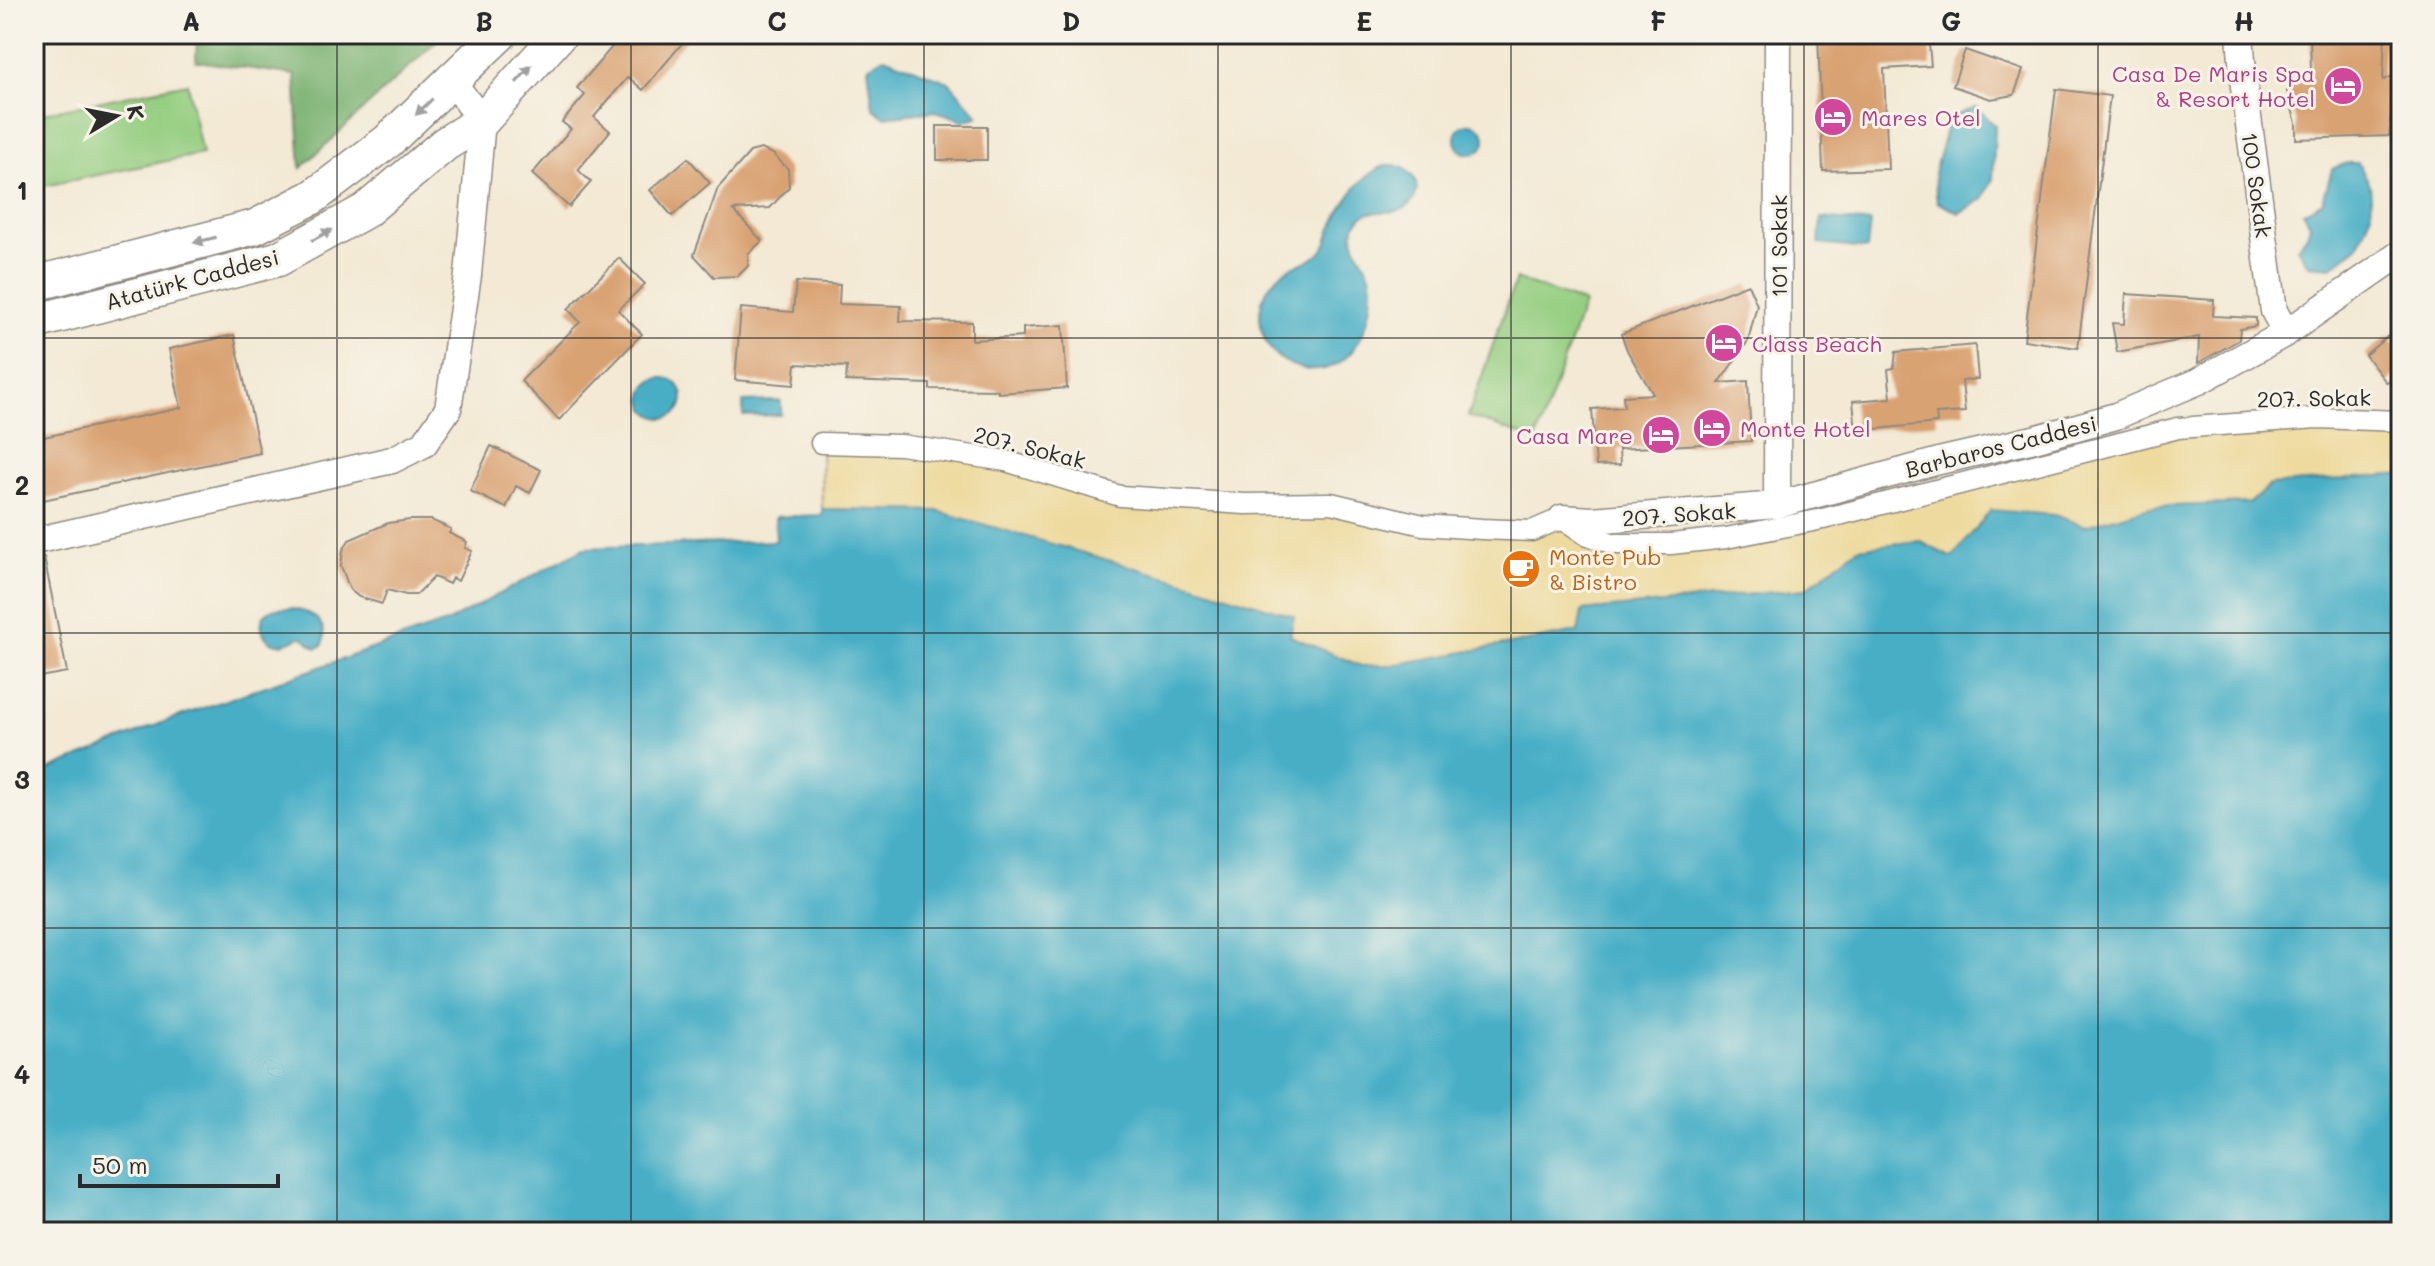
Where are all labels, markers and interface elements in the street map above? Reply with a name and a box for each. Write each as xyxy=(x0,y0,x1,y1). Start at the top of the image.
text: A xyxy=(182,4,200,38)
text: B xyxy=(475,4,493,38)
text: C xyxy=(767,4,787,38)
text: D xyxy=(1062,4,1080,38)
text: E xyxy=(1356,4,1372,38)
text: F xyxy=(1650,4,1666,38)
text: G xyxy=(1941,4,1961,38)
text: H xyxy=(2234,4,2254,38)
place label: Casa De Maris Spa & Resort Hotel xyxy=(2112,59,2315,113)
one-way arrow xyxy=(515,64,533,84)
hotel icon: Casa De Maris Spa & Resort Hotel xyxy=(2322,65,2364,107)
north arrow xyxy=(76,76,156,156)
hotel icon: Mares Otel xyxy=(1812,96,1854,138)
one-way arrow xyxy=(415,98,434,116)
text: K xyxy=(121,103,152,122)
place label: Mares Otel xyxy=(1861,103,1981,132)
street label: 100 Sokak xyxy=(2235,130,2279,240)
text: 1 xyxy=(16,173,28,207)
street label: 101 Sokak xyxy=(1764,195,1793,297)
one-way arrow xyxy=(311,228,333,242)
one-way arrow xyxy=(192,235,217,247)
street label: Atatürk Caddesi xyxy=(102,242,282,316)
hotel icon: Class Beach xyxy=(1703,322,1745,364)
place label: Class Beach xyxy=(1752,329,1882,358)
street label: 207. Sokak xyxy=(2257,383,2371,413)
hotel icon: Monte Hotel xyxy=(1691,407,1733,449)
street label: Barbaros Caddesi xyxy=(1902,408,2100,484)
hotel icon: Casa Mare xyxy=(1640,414,1682,456)
place label: Monte Hotel xyxy=(1740,414,1871,443)
street label: 207. Sokak xyxy=(971,419,1089,475)
place label: Casa Mare xyxy=(1516,421,1633,450)
text: 2 xyxy=(15,468,29,502)
street label: 207. Sokak xyxy=(1621,496,1737,532)
place label: Monte Pub & Bistro xyxy=(1549,542,1662,596)
cafe icon: Monte Pub & Bistro xyxy=(1500,548,1542,590)
text: 3 xyxy=(14,762,30,796)
text: 4 xyxy=(14,1057,30,1091)
scale bar xyxy=(80,1138,278,1188)
text: 50 m xyxy=(92,1149,148,1180)

